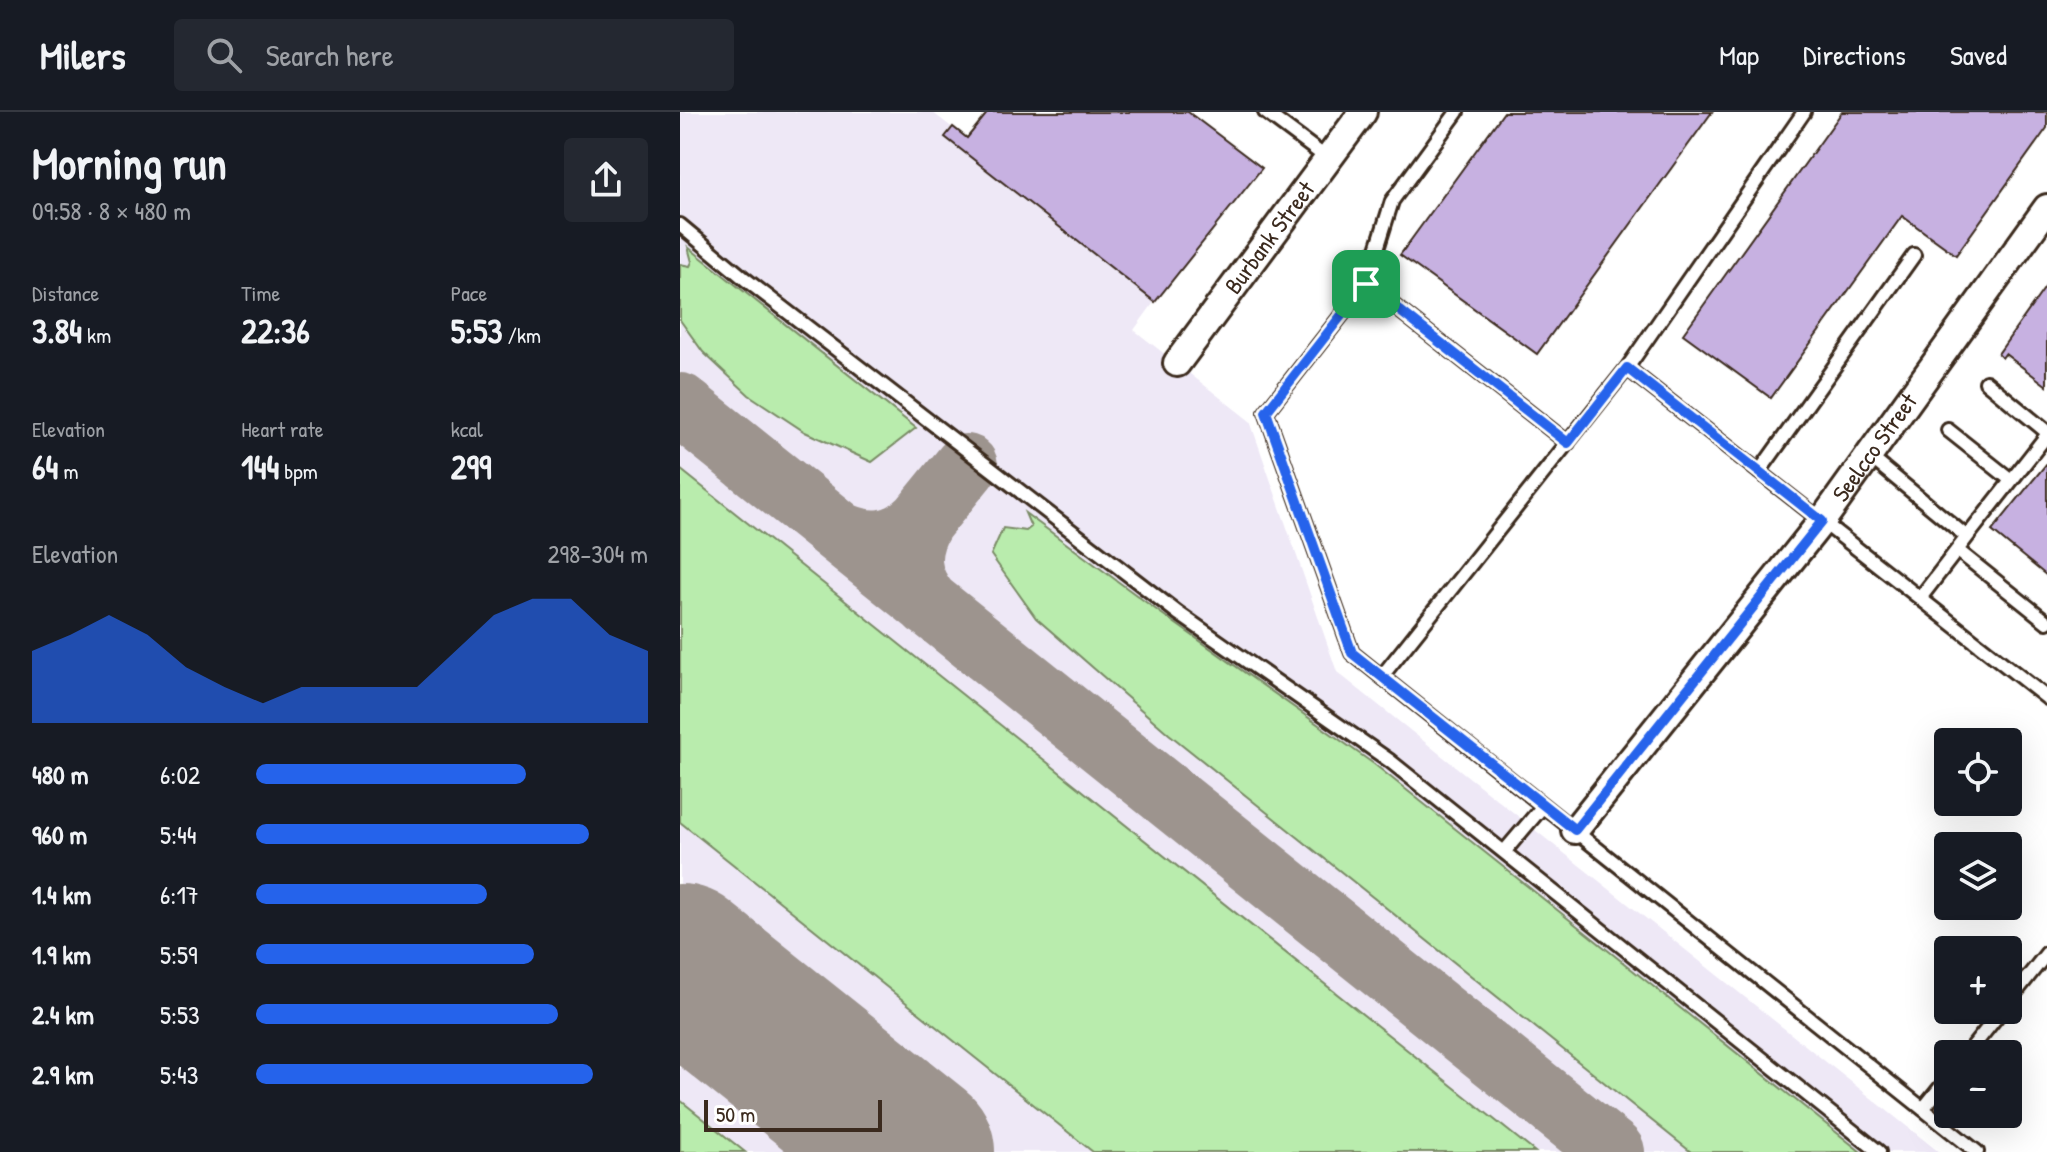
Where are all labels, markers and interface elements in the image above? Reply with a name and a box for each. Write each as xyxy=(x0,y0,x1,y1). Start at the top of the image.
search box xyxy=(174,19,734,91)
text: Milers xyxy=(40,29,126,81)
icon: search xyxy=(202,33,246,77)
text: Search here xyxy=(266,35,394,75)
text: Map xyxy=(1719,36,1759,74)
text: Directions xyxy=(1803,36,1906,74)
text: Saved xyxy=(1950,36,2007,74)
text: Morning run xyxy=(32,133,227,193)
button: share xyxy=(564,138,648,222)
street label: Burbank Street xyxy=(1217,174,1322,300)
text: 09:58 · 8 × 480 m xyxy=(32,193,191,228)
pin xyxy=(1332,250,1400,318)
icon: arrive xyxy=(1344,262,1388,306)
text: Distance xyxy=(32,278,99,308)
text: Time xyxy=(241,278,280,308)
text: Pace xyxy=(451,278,487,308)
text: 3.84 xyxy=(32,308,82,354)
text: 22:36 xyxy=(241,308,310,354)
text: 5:53 xyxy=(451,308,503,354)
text: km xyxy=(82,320,111,350)
text: /km xyxy=(503,320,541,350)
street label: Seelcco Street xyxy=(1824,386,1924,508)
text: Elevation xyxy=(32,414,105,444)
text: Heart rate xyxy=(241,414,324,444)
text: kcal xyxy=(451,414,483,444)
text: 64 xyxy=(32,444,58,490)
text: 144 xyxy=(241,444,279,490)
text: 299 xyxy=(451,444,492,490)
text: m xyxy=(58,456,78,486)
text: bpm xyxy=(279,456,318,486)
text: Elevation xyxy=(32,536,118,571)
text: 298–304 m xyxy=(547,536,648,571)
map controls xyxy=(1934,728,2022,1128)
button: locate xyxy=(1934,728,2022,816)
text: 480 m xyxy=(32,757,88,792)
text: 6:02 xyxy=(160,757,200,792)
text: 960 m xyxy=(32,817,87,852)
text: 5:44 xyxy=(160,817,197,852)
button: layers xyxy=(1934,832,2022,920)
text: 1.4 km xyxy=(32,877,91,912)
text: 6:17 xyxy=(160,877,199,912)
button: + xyxy=(1934,936,2022,1024)
text: 1.9 km xyxy=(32,937,91,972)
text: 5:59 xyxy=(160,937,198,972)
text: 2.4 km xyxy=(32,997,94,1032)
text: 5:53 xyxy=(160,997,200,1032)
button: − xyxy=(1934,1040,2022,1128)
text: 2.9 km xyxy=(32,1057,94,1092)
text: 5:43 xyxy=(160,1057,198,1092)
scale bar xyxy=(704,1096,882,1132)
text: 50 m xyxy=(716,1099,755,1129)

